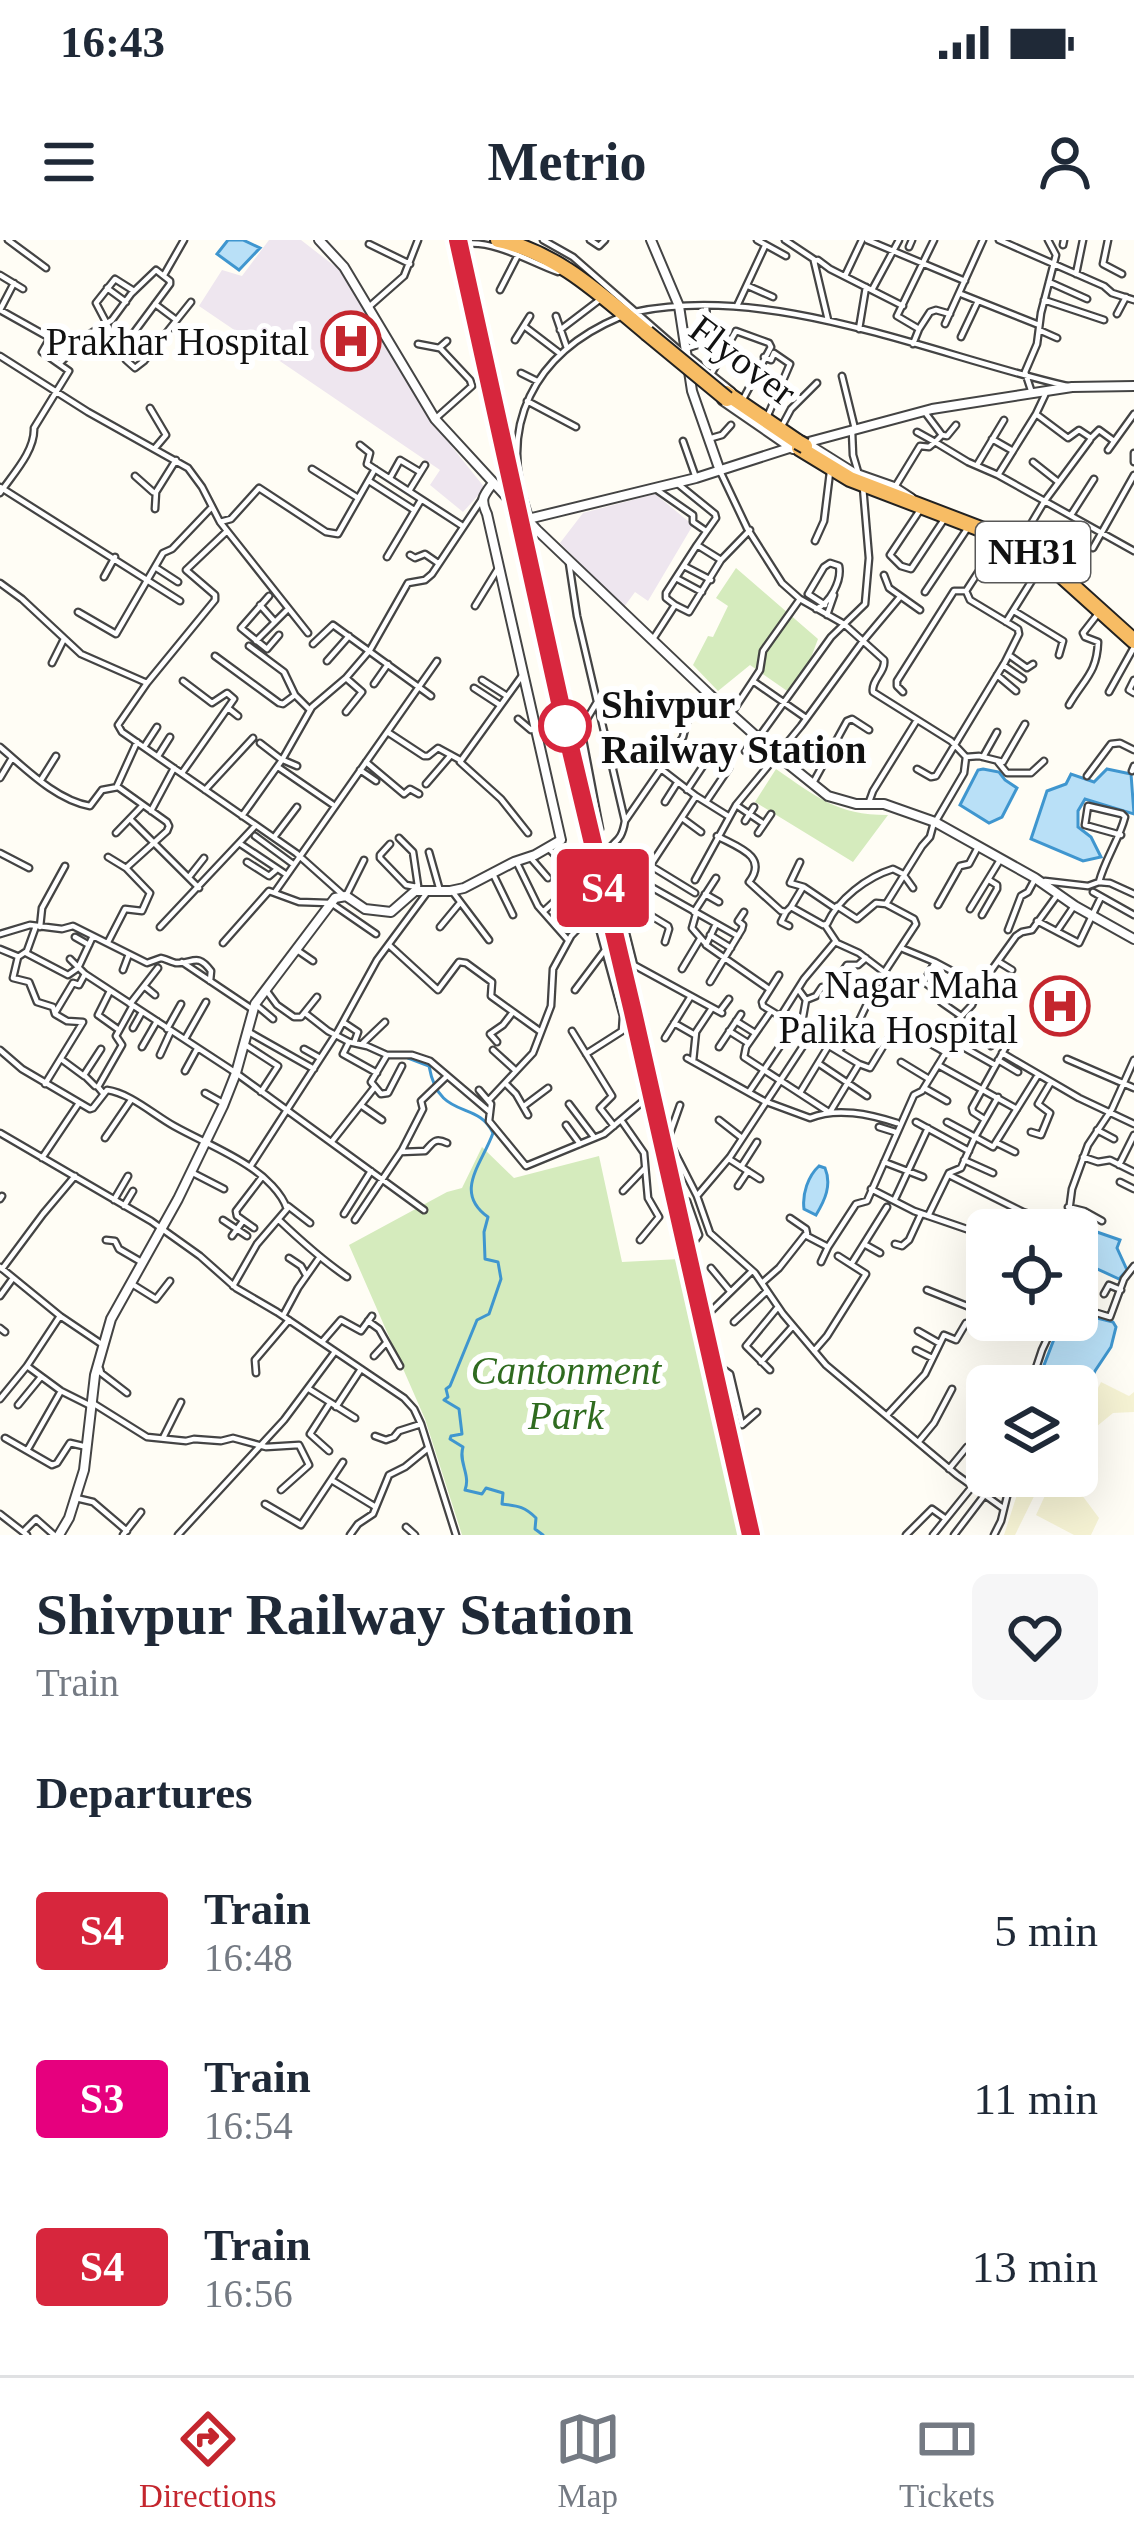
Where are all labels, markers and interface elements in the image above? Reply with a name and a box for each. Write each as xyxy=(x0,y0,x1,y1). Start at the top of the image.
text: 16:43 xyxy=(60,17,165,67)
icon: menu xyxy=(36,129,102,195)
icon: person xyxy=(1032,129,1098,195)
text: Metrio xyxy=(488,132,646,192)
street label: Flyover xyxy=(681,306,804,414)
hospital icon: Prakhar Hospital xyxy=(320,310,382,372)
place label: Prakhar Hospital xyxy=(46,320,309,364)
road number: NH31 xyxy=(976,522,1090,582)
place label: Shivpur Railway Station xyxy=(601,683,867,772)
marker: Shivpur Railway Station xyxy=(540,701,590,751)
line badge: S4 xyxy=(549,849,657,927)
text: S4 xyxy=(581,865,625,911)
place label: Nagar Maha Palika Hospital xyxy=(779,963,1018,1052)
hospital icon: Nagar Maha Palika Hospital xyxy=(1029,975,1091,1037)
map controls xyxy=(966,1209,1098,1497)
button: locate xyxy=(966,1209,1098,1341)
park label: Cantonment Park xyxy=(471,1349,662,1437)
button: layers xyxy=(966,1365,1098,1497)
button: heart xyxy=(972,1574,1098,1700)
text: Shivpur Railway Station xyxy=(36,1583,634,1646)
text: Train xyxy=(36,1661,119,1704)
text: Departures xyxy=(36,1768,253,1818)
text: Train xyxy=(204,1884,311,1934)
text: 5 min xyxy=(994,1906,1098,1956)
text: S4 xyxy=(80,1908,124,1954)
text: 16:48 xyxy=(204,1936,293,1979)
text: Train xyxy=(204,2052,311,2102)
text: 11 min xyxy=(973,2074,1098,2124)
text: S3 xyxy=(80,2076,124,2122)
text: 16:54 xyxy=(204,2104,293,2147)
text: Train xyxy=(204,2220,311,2270)
text: 13 min xyxy=(972,2242,1098,2292)
text: S4 xyxy=(80,2244,124,2290)
text: 16:56 xyxy=(204,2272,293,2315)
tab: Directions xyxy=(139,2406,277,2515)
tab: Map xyxy=(555,2406,621,2515)
tab: Tickets xyxy=(899,2406,995,2515)

